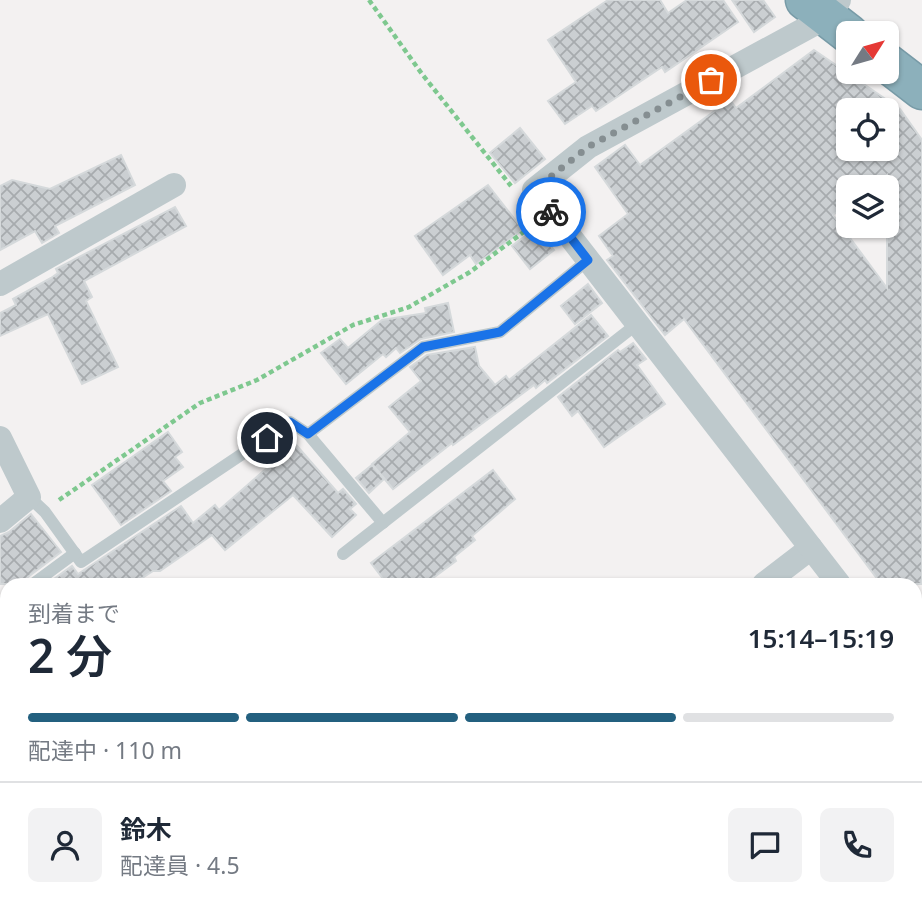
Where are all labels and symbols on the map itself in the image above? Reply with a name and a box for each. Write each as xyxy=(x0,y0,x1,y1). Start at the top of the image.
north arrow xyxy=(836,21,900,84)
pin xyxy=(681,50,741,110)
courier xyxy=(516,177,586,247)
pin xyxy=(237,408,297,468)

